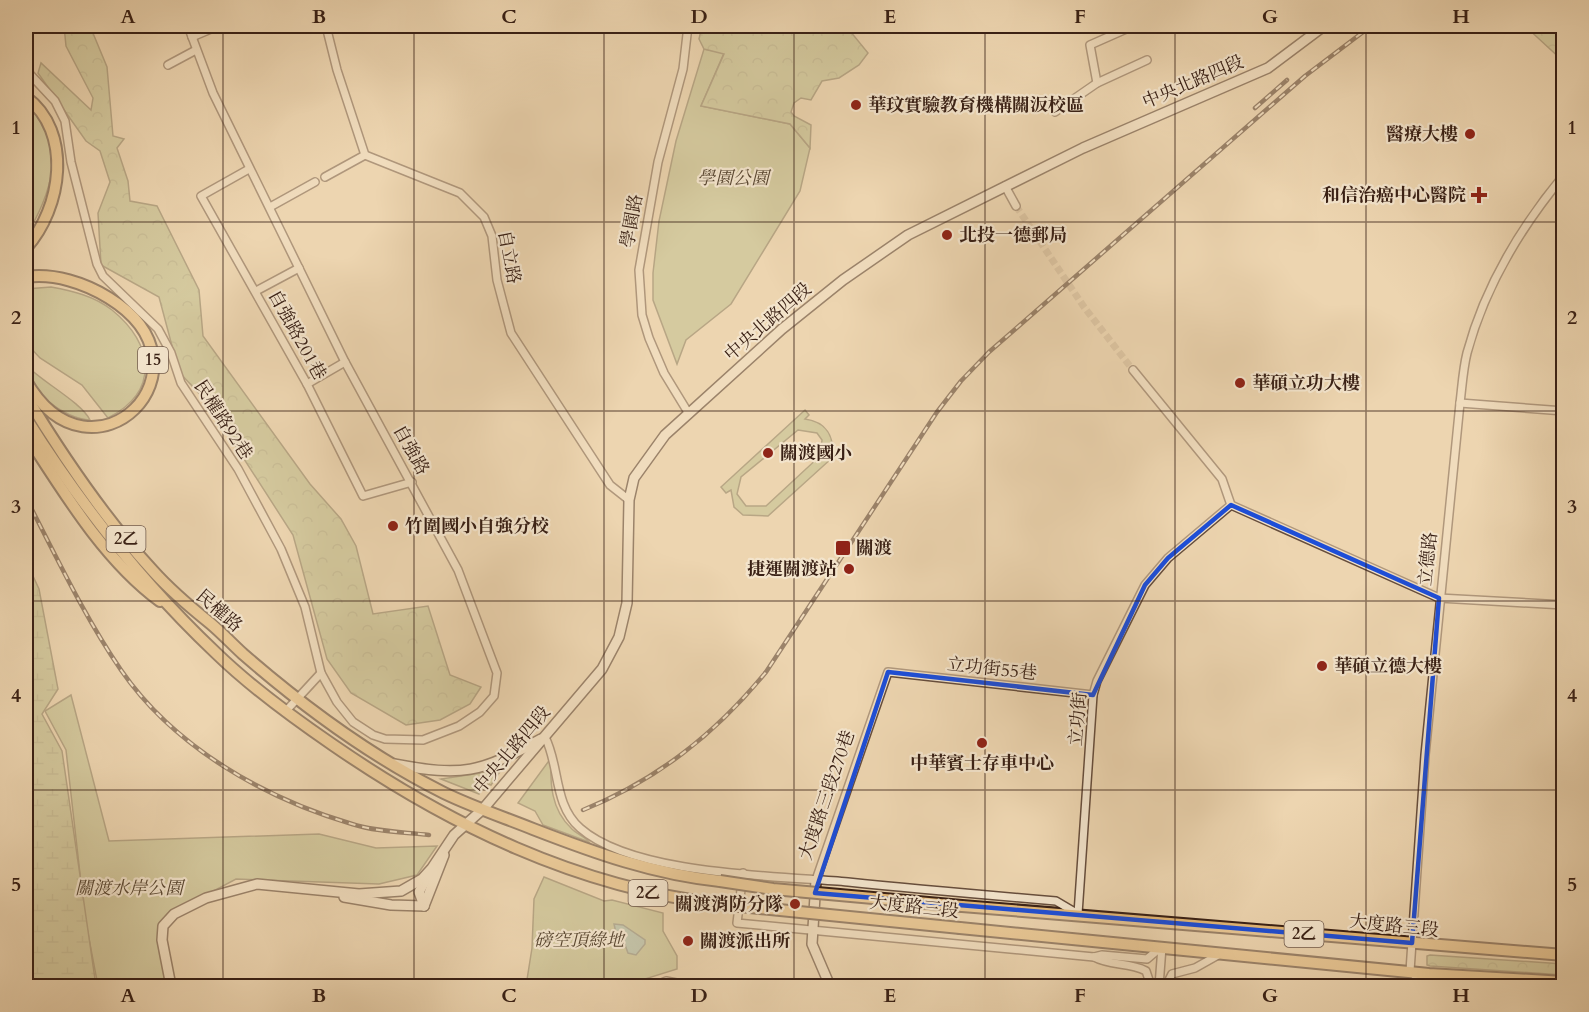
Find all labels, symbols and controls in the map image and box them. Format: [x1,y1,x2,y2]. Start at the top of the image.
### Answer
text: A [120,3,136,30]
text: B [312,3,326,30]
text: C [501,3,517,30]
text: D [690,3,708,30]
text: E [884,3,896,30]
text: F [1074,3,1086,30]
text: G [1262,3,1278,30]
text: H [1452,3,1470,30]
street label: 中央北路四段 [1138,49,1248,115]
place label: 華玟實驗教育機構關汳校區 [868,93,1084,118]
marker: 華玟實驗教育機構關汳校區 [849,98,863,112]
text: 1 [11,114,21,141]
text: 1 [1567,114,1577,141]
place label: 醫療大樓 [1386,122,1458,147]
marker: 醫療大樓 [1463,127,1477,141]
park label: 學園公園 [697,166,772,191]
place label: 和信治癌中心醫院 [1322,183,1466,208]
marker: 和信治癌中心醫院 [1470,186,1488,204]
street label: 學園路 [615,192,649,250]
place label: 北投一德郵局 [959,223,1067,248]
street label: 自立路 [492,228,526,286]
marker: 北投一德郵局 [940,228,954,242]
street label: 中央北路四段 [719,277,817,367]
street label: 自強路201巷 [262,285,332,385]
text: 2 [11,304,21,331]
text: 2 [1567,304,1577,331]
road number: 15 [138,347,168,373]
place label: 華碩立功大樓 [1252,371,1360,396]
street label: 民權路92巷 [188,375,258,465]
marker: 華碩立功大樓 [1233,376,1247,390]
street label: 自強路 [387,420,435,480]
place label: 關渡國小 [780,441,852,466]
marker: 關渡國小 [761,446,775,460]
text: 3 [11,493,21,520]
text: 3 [1567,493,1577,520]
place label: 竹圍國小自強分校 [405,514,549,539]
marker: 竹圍國小自強分校 [386,519,400,533]
road number: 2乙 [106,526,146,552]
street label: 立德路 [1413,531,1443,587]
place label: 關渡 [856,536,892,561]
marker: 關渡 [834,539,852,557]
place label: 捷運關渡站 [747,557,837,582]
marker: 捷運關渡站 [842,562,856,576]
street label: 民權路 [190,584,248,638]
street label: 立功街55巷 [946,652,1038,686]
place label: 華碩立德大樓 [1334,654,1442,679]
marker: 華碩立德大樓 [1315,659,1329,673]
text: 4 [11,682,21,709]
text: 4 [1567,682,1577,709]
street label: 立功街 [1063,691,1093,747]
street label: 中央北路四段 [468,701,556,799]
street label: 大度路三段270巷 [793,727,861,863]
marker: 中華賓士存車中心 [975,736,989,750]
place label: 中華賓士存車中心 [910,751,1054,776]
text: 5 [11,871,21,898]
text: 5 [1567,871,1577,898]
park label: 關渡水岸公園 [75,876,186,901]
road number: 2乙 [628,880,668,906]
street label: 大度路三段 [868,890,960,924]
place label: 關渡消防分隊 [675,892,783,917]
marker: 關渡消防分隊 [788,897,802,911]
street label: 大度路三段 [1348,909,1440,943]
road number: 2乙 [1284,921,1324,947]
park label: 磅空頂綠地 [534,928,626,953]
place label: 關渡派出所 [700,929,791,954]
marker: 關渡派出所 [681,934,695,948]
text: A [120,982,136,1009]
text: B [312,982,326,1009]
text: C [501,982,517,1009]
text: D [690,982,708,1009]
text: E [884,982,896,1009]
text: F [1074,982,1086,1009]
text: G [1262,982,1278,1009]
text: H [1452,982,1470,1009]

